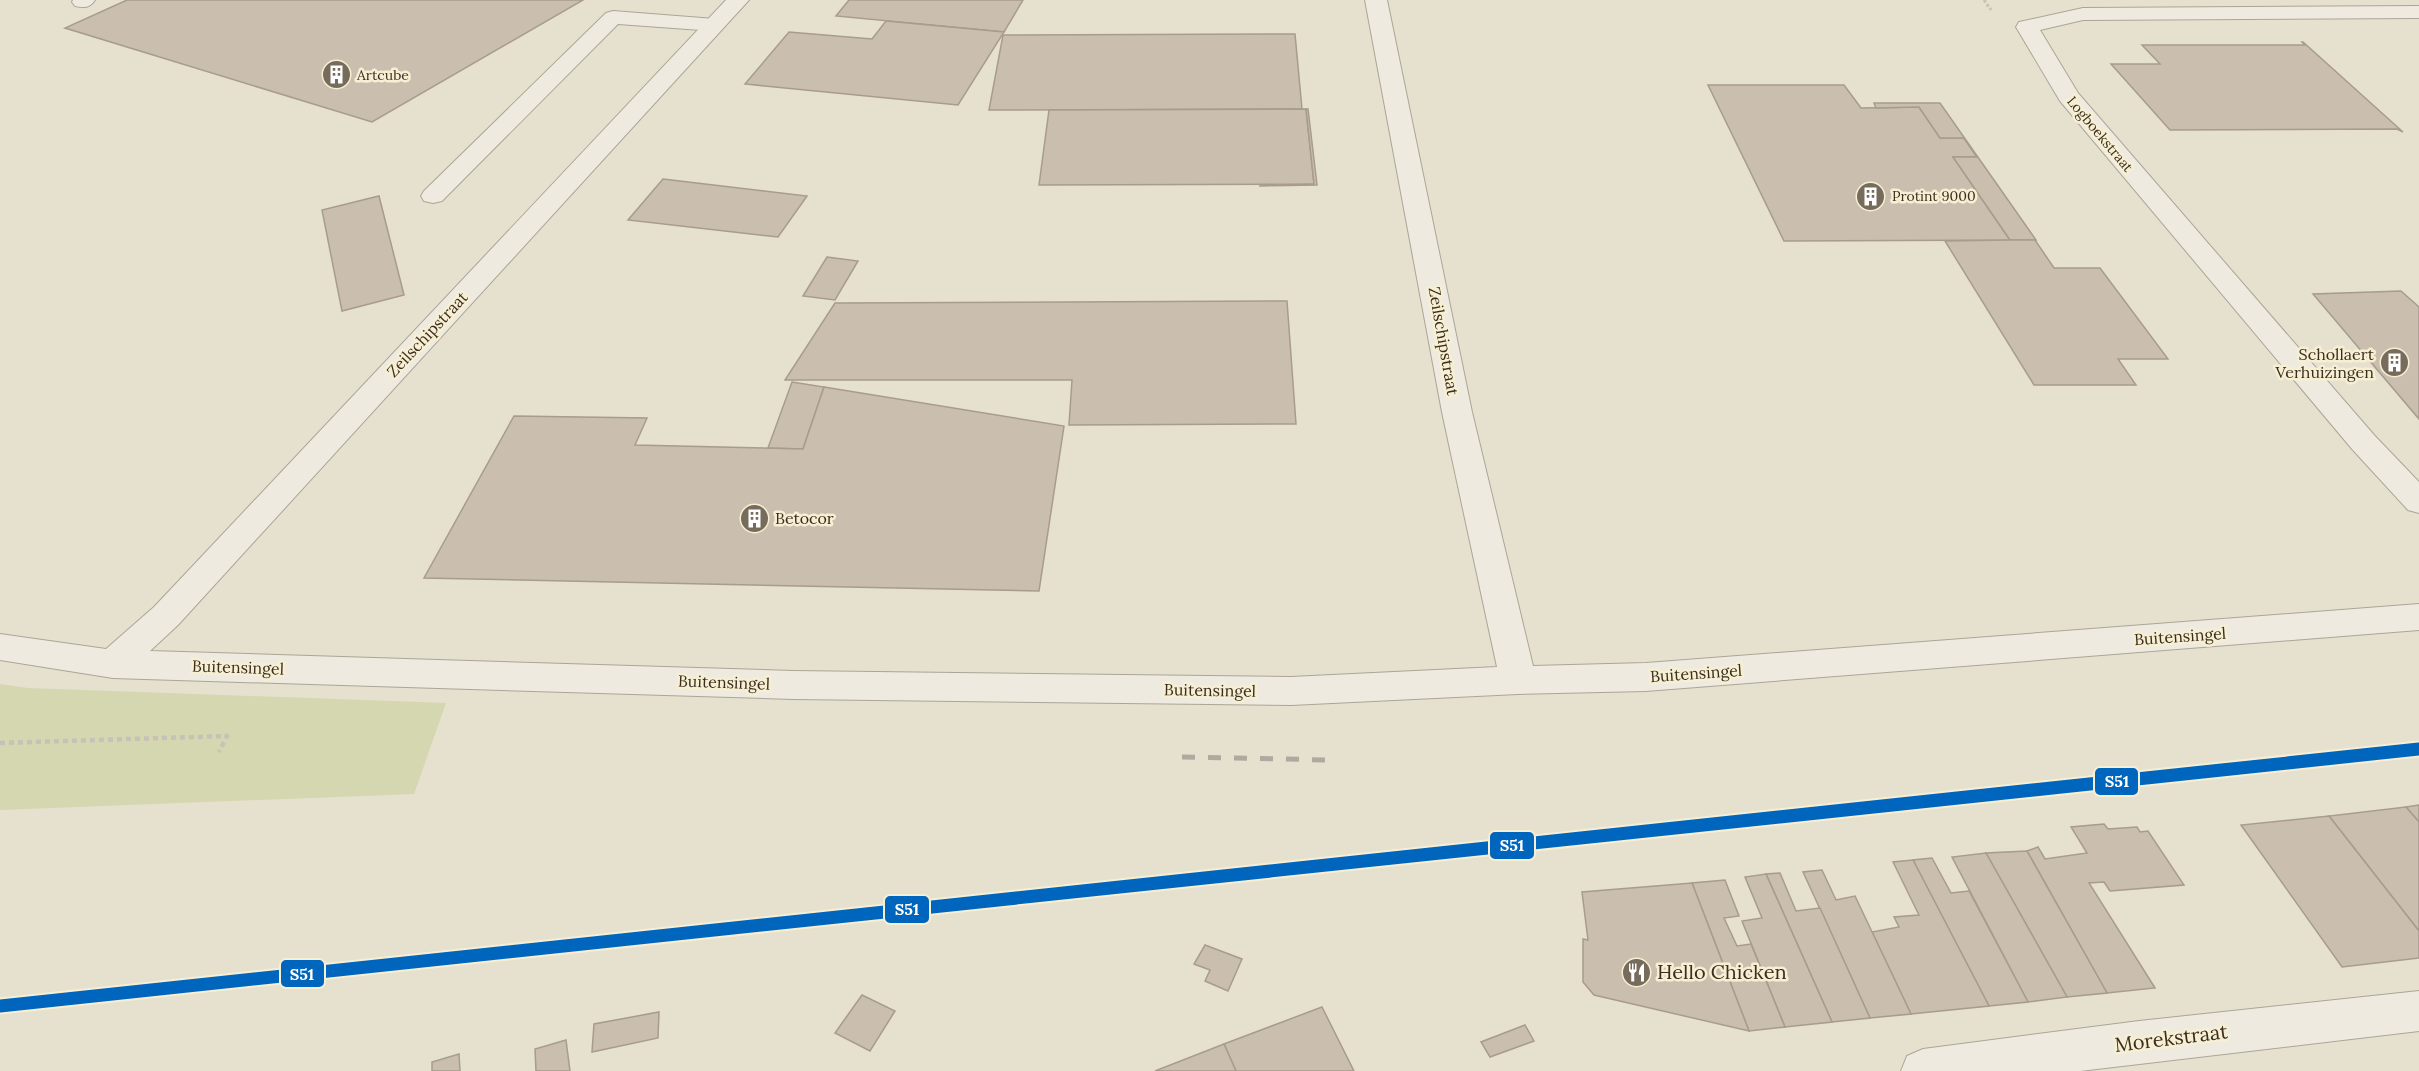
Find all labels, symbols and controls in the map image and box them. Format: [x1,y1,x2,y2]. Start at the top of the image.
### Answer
building icon: Artcube [320,59,352,91]
place label: Artcube [356,66,409,84]
street label: Logboekstraat [2063,92,2137,176]
building icon: Protint 9000 [1855,180,1887,212]
place label: Protint 9000 [1892,187,1976,205]
street label: Zeilschipstraat [1425,285,1464,398]
street label: Zeilschipstraat [382,286,472,381]
place label: Schollaert Verhuizingen [2274,344,2375,382]
building icon: Schollaert Verhuizingen [2379,347,2411,379]
building icon: Betocor [738,502,770,534]
place label: Betocor [775,508,834,528]
street label: Buitensingel [2133,623,2227,649]
street label: Buitensingel [192,655,284,679]
street label: Buitensingel [1649,660,1743,686]
street label: Buitensingel [678,670,770,694]
street label: Buitensingel [1164,679,1256,701]
line badge: S51 [2094,767,2139,796]
text: S51 [2105,771,2129,791]
line badge: S51 [1489,831,1535,860]
text: S51 [1500,835,1524,855]
line badge: S51 [884,895,930,924]
text: S51 [895,899,919,919]
restaurant icon: Hello Chicken [1620,956,1652,988]
line badge: S51 [280,959,325,988]
place label: Hello Chicken [1657,959,1787,984]
text: S51 [290,964,314,984]
street label: Morekstraat [2113,1018,2229,1057]

